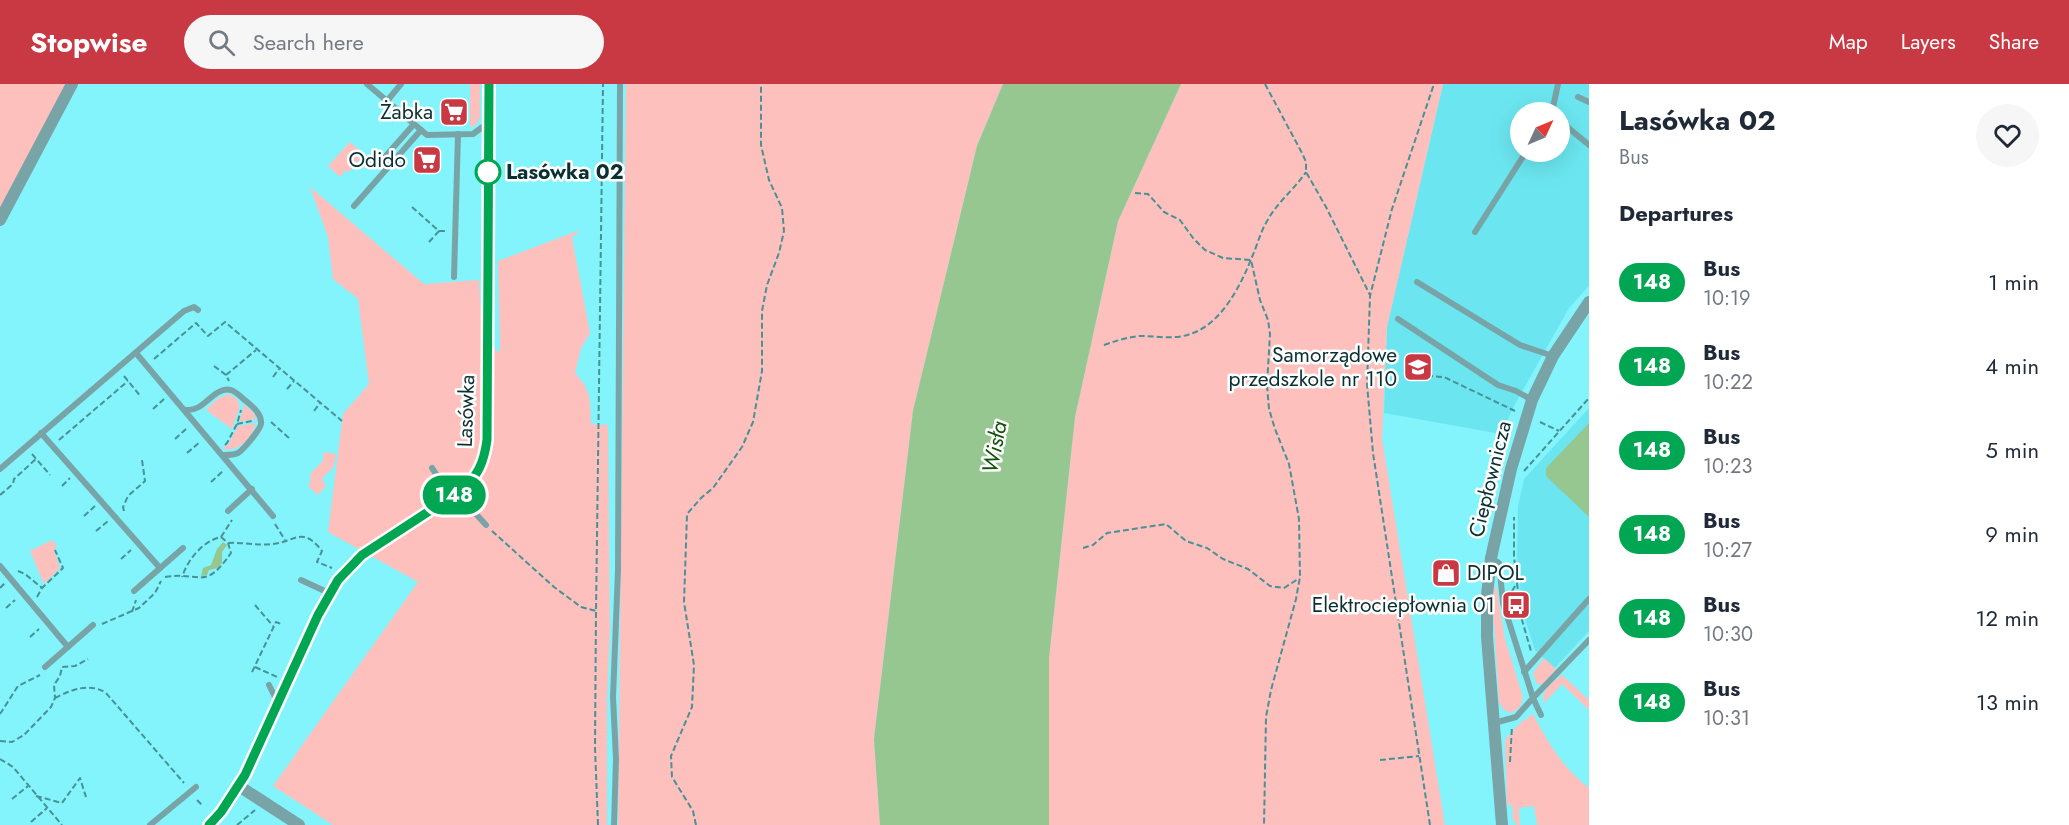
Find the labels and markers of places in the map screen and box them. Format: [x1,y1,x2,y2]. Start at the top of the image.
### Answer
supermarket icon: Żabka [438,96,470,128]
place label: Żabka [380,97,433,127]
supermarket icon: Odido [411,144,443,176]
place label: Odido [349,145,406,175]
place label: Lasówka 02 [506,157,623,187]
marker: Lasówka 02 [475,159,501,185]
place label: Samorządowe przedszkole nr 110 [1229,340,1397,394]
school or university icon: Samorządowe przedszkole nr 110 [1402,351,1434,383]
shop icon: DIPOL [1430,557,1462,589]
place label: DIPOL [1467,558,1525,588]
bus stop icon: Elektrociepłownia 01 [1500,589,1532,621]
place label: Elektrociepłownia 01 [1312,590,1495,620]

